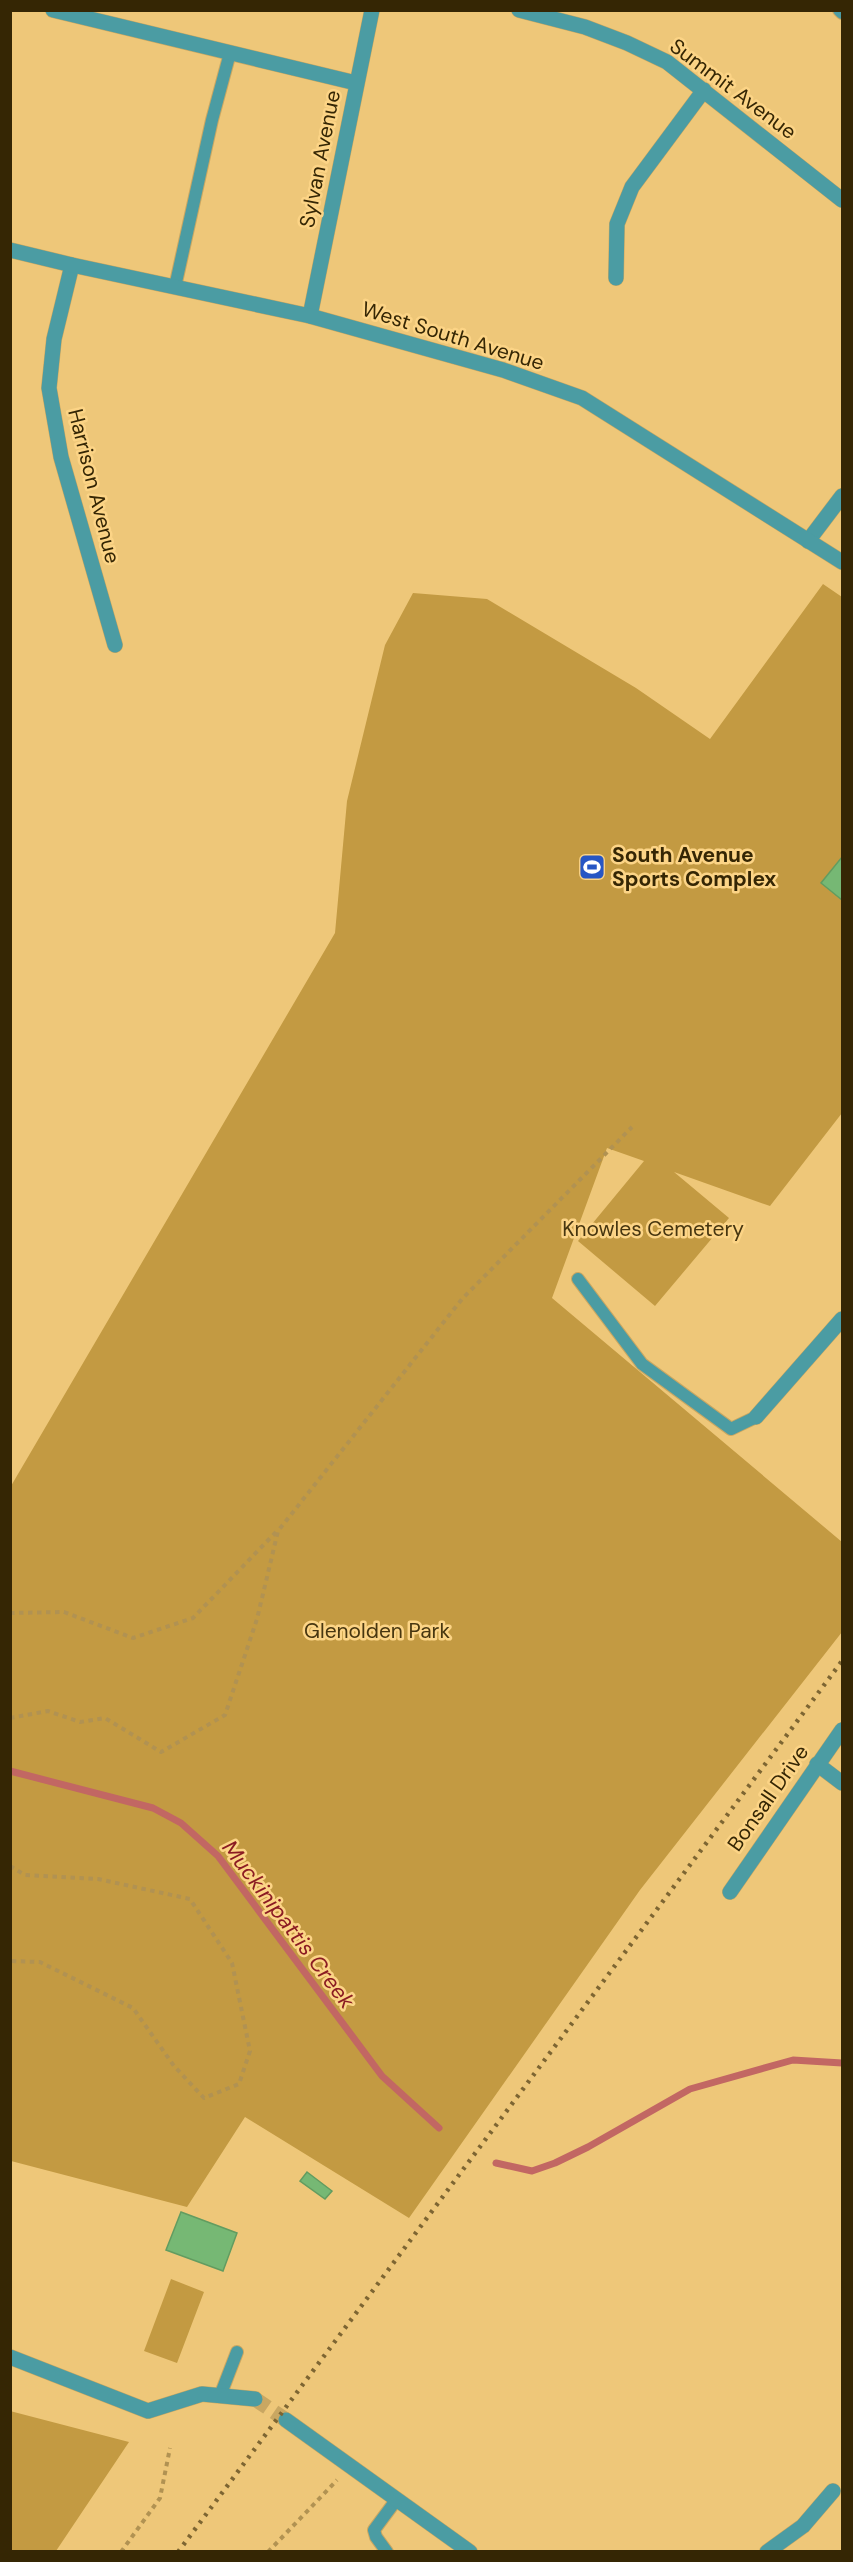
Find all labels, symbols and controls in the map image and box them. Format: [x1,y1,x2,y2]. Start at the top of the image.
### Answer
street label: Summit Avenue [664,32,802,146]
street label: Sylvan Avenue [293,88,347,230]
street label: West South Avenue [359,295,548,377]
street label: Harrison Avenue [61,406,127,566]
place label: South Avenue Sports Complex [612,841,776,893]
sports icon: South Avenue Sports Complex [577,852,607,882]
park label: Knowles Cemetery [562,1215,744,1243]
park label: Glenolden Park [304,1617,450,1645]
street label: Bonsall Drive [721,1739,815,1857]
water label: Muckinipattis Creek [216,1834,362,2015]

